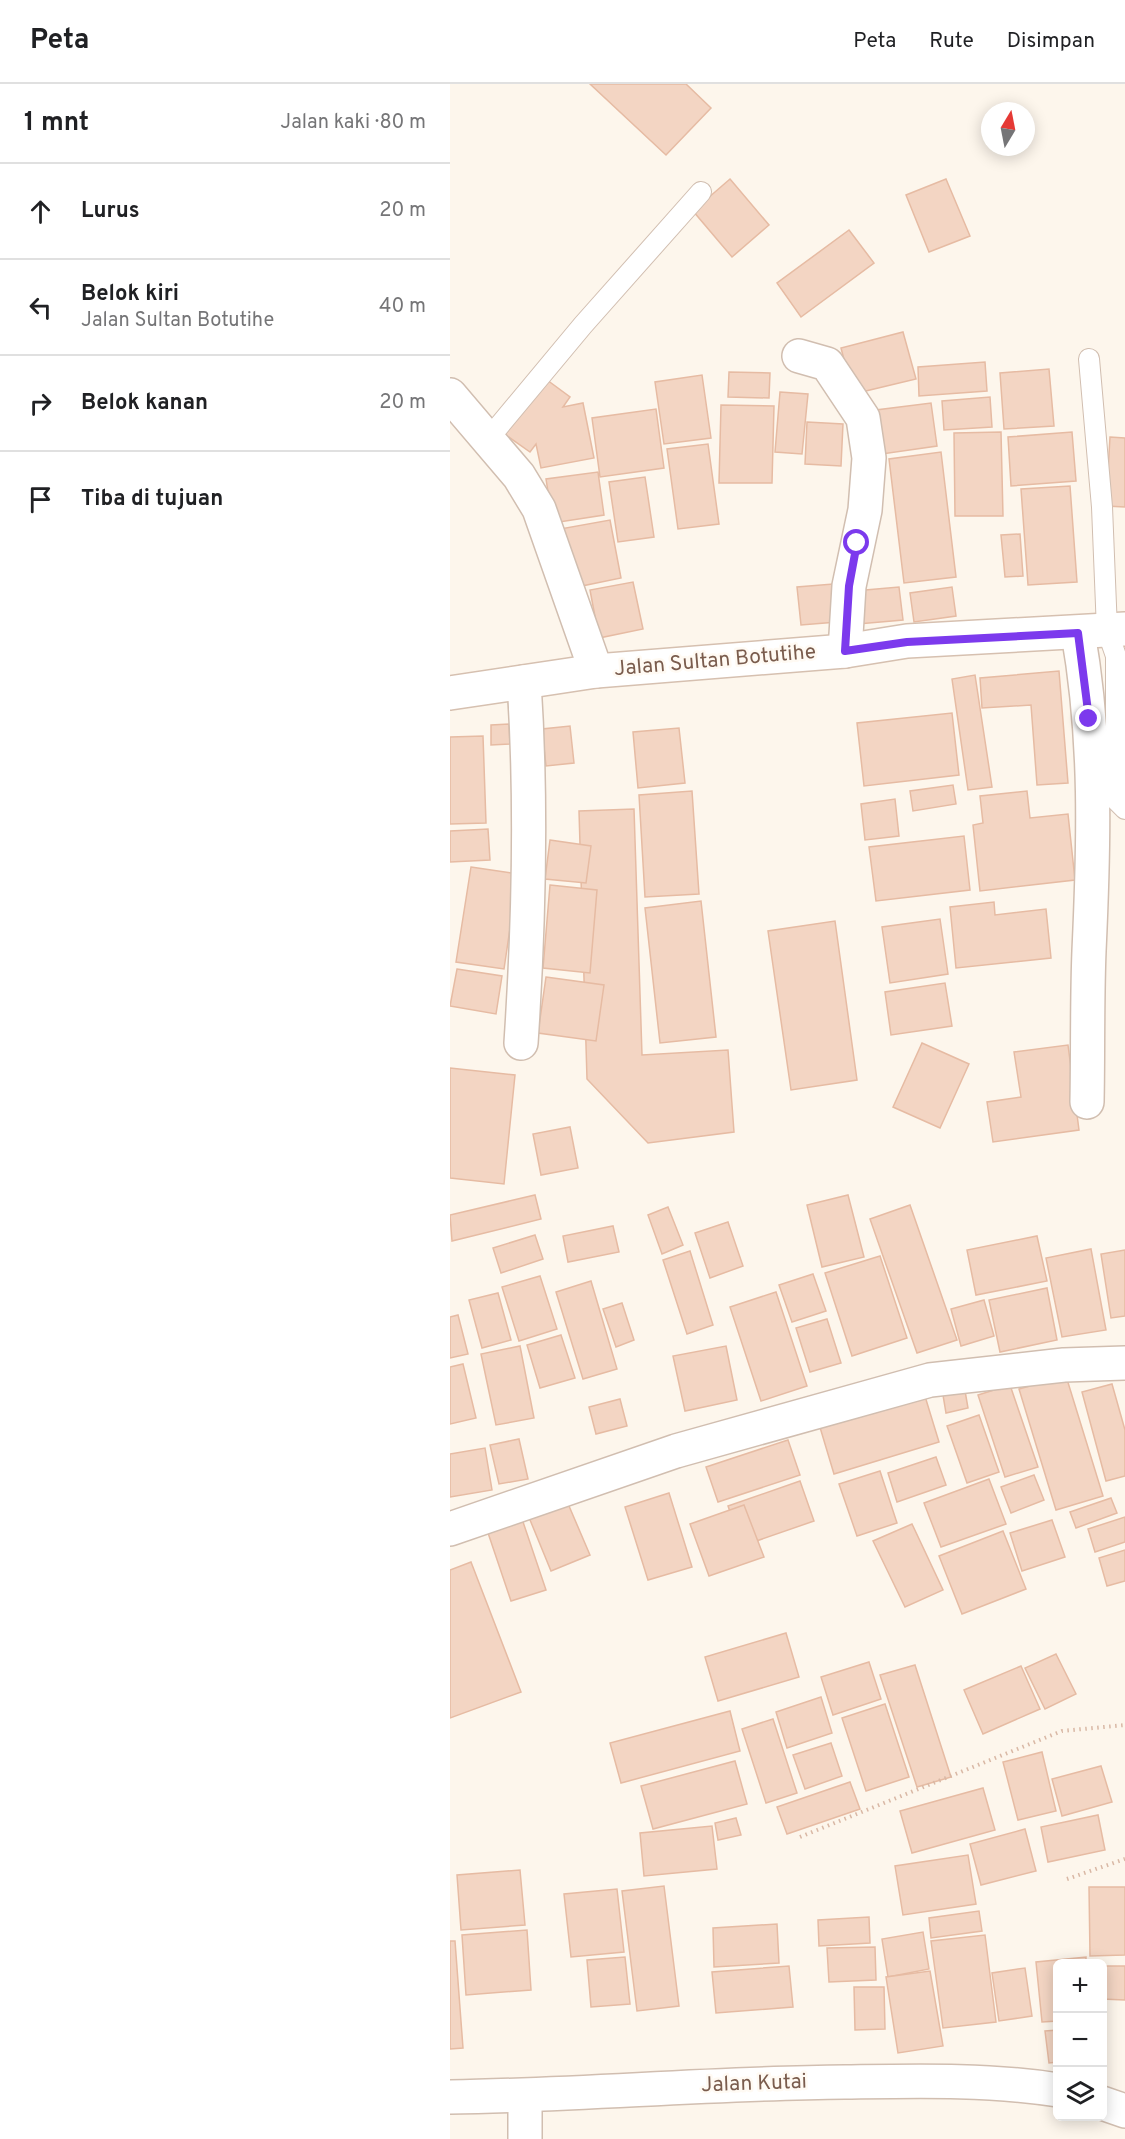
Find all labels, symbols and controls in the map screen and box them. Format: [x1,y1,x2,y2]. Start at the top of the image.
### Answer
text: Peta [30,23,89,59]
text: Peta [853,28,896,55]
text: Rute [929,28,974,55]
text: Disimpan [1007,28,1095,55]
north arrow [981,102,1035,156]
text: 1 mnt [24,107,89,140]
text: Jalan kaki · 80 m [280,110,426,136]
icon: ahead [24,195,57,228]
text: Lurus [81,198,140,225]
text: 20 m [379,198,426,224]
text: Belok kiri [81,281,179,308]
icon: left [24,291,57,324]
text: 40 m [379,294,426,320]
text: Jalan Sultan Botutihe [81,308,274,334]
icon: right [24,387,57,420]
text: Belok kanan [81,390,208,417]
text: 20 m [379,390,426,416]
icon: arrive [24,483,57,516]
text: Tiba di tujuan [81,486,223,513]
route start [843,529,869,555]
street label: Jalan Sultan Botutihe [613,639,817,683]
route end [1075,705,1101,731]
map controls [1053,1959,1107,2121]
button: + [1053,1959,1107,2013]
button: − [1053,2013,1107,2067]
button: layers [1053,2067,1107,2121]
street label: Jalan Kutai [701,2069,807,2099]

